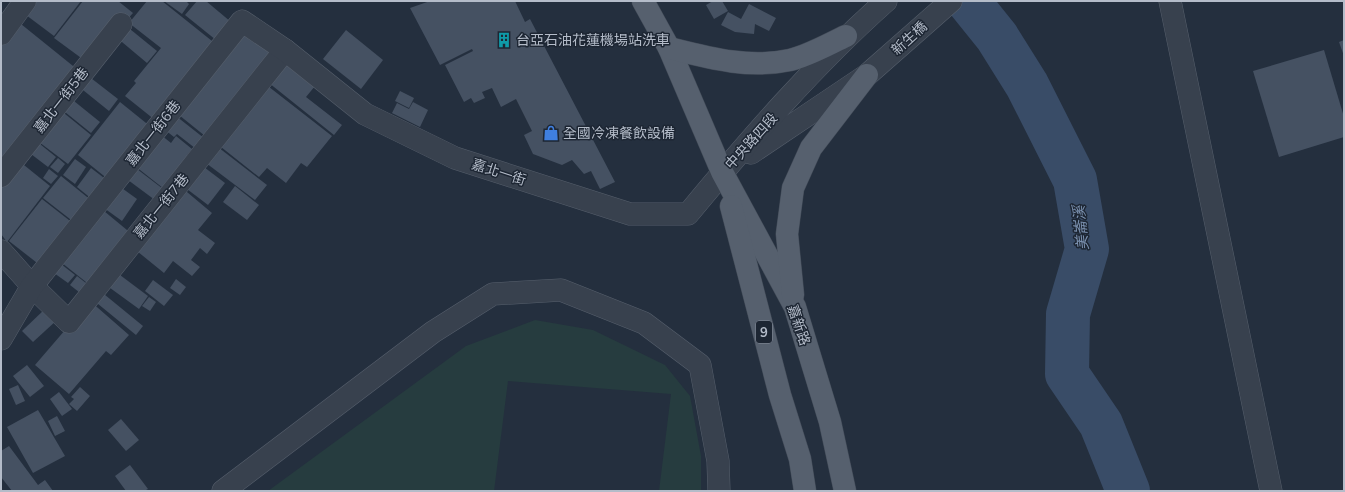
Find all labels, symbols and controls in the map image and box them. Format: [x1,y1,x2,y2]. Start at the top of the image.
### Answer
street label: 新生橋 [887,17,931,59]
building icon: 台亞石油花蓮機場站洗車 [495,31,513,49]
place label: 台亞石油花蓮機場站洗車 [516,31,670,49]
street label: 嘉北一街5巷 [30,64,92,136]
street label: 嘉北一街6巷 [122,97,184,169]
street label: 中央路四段 [721,109,781,173]
shop icon: 全國冷凍餐飲設備 [542,124,560,142]
place label: 全國冷凍餐飲設備 [563,124,675,142]
street label: 嘉北一街 [470,155,528,189]
street label: 嘉北一街7巷 [129,170,193,242]
water label: 美崙溪 [1068,203,1092,251]
street label: 嘉新路 [784,302,814,348]
road number: 9 [756,321,772,343]

